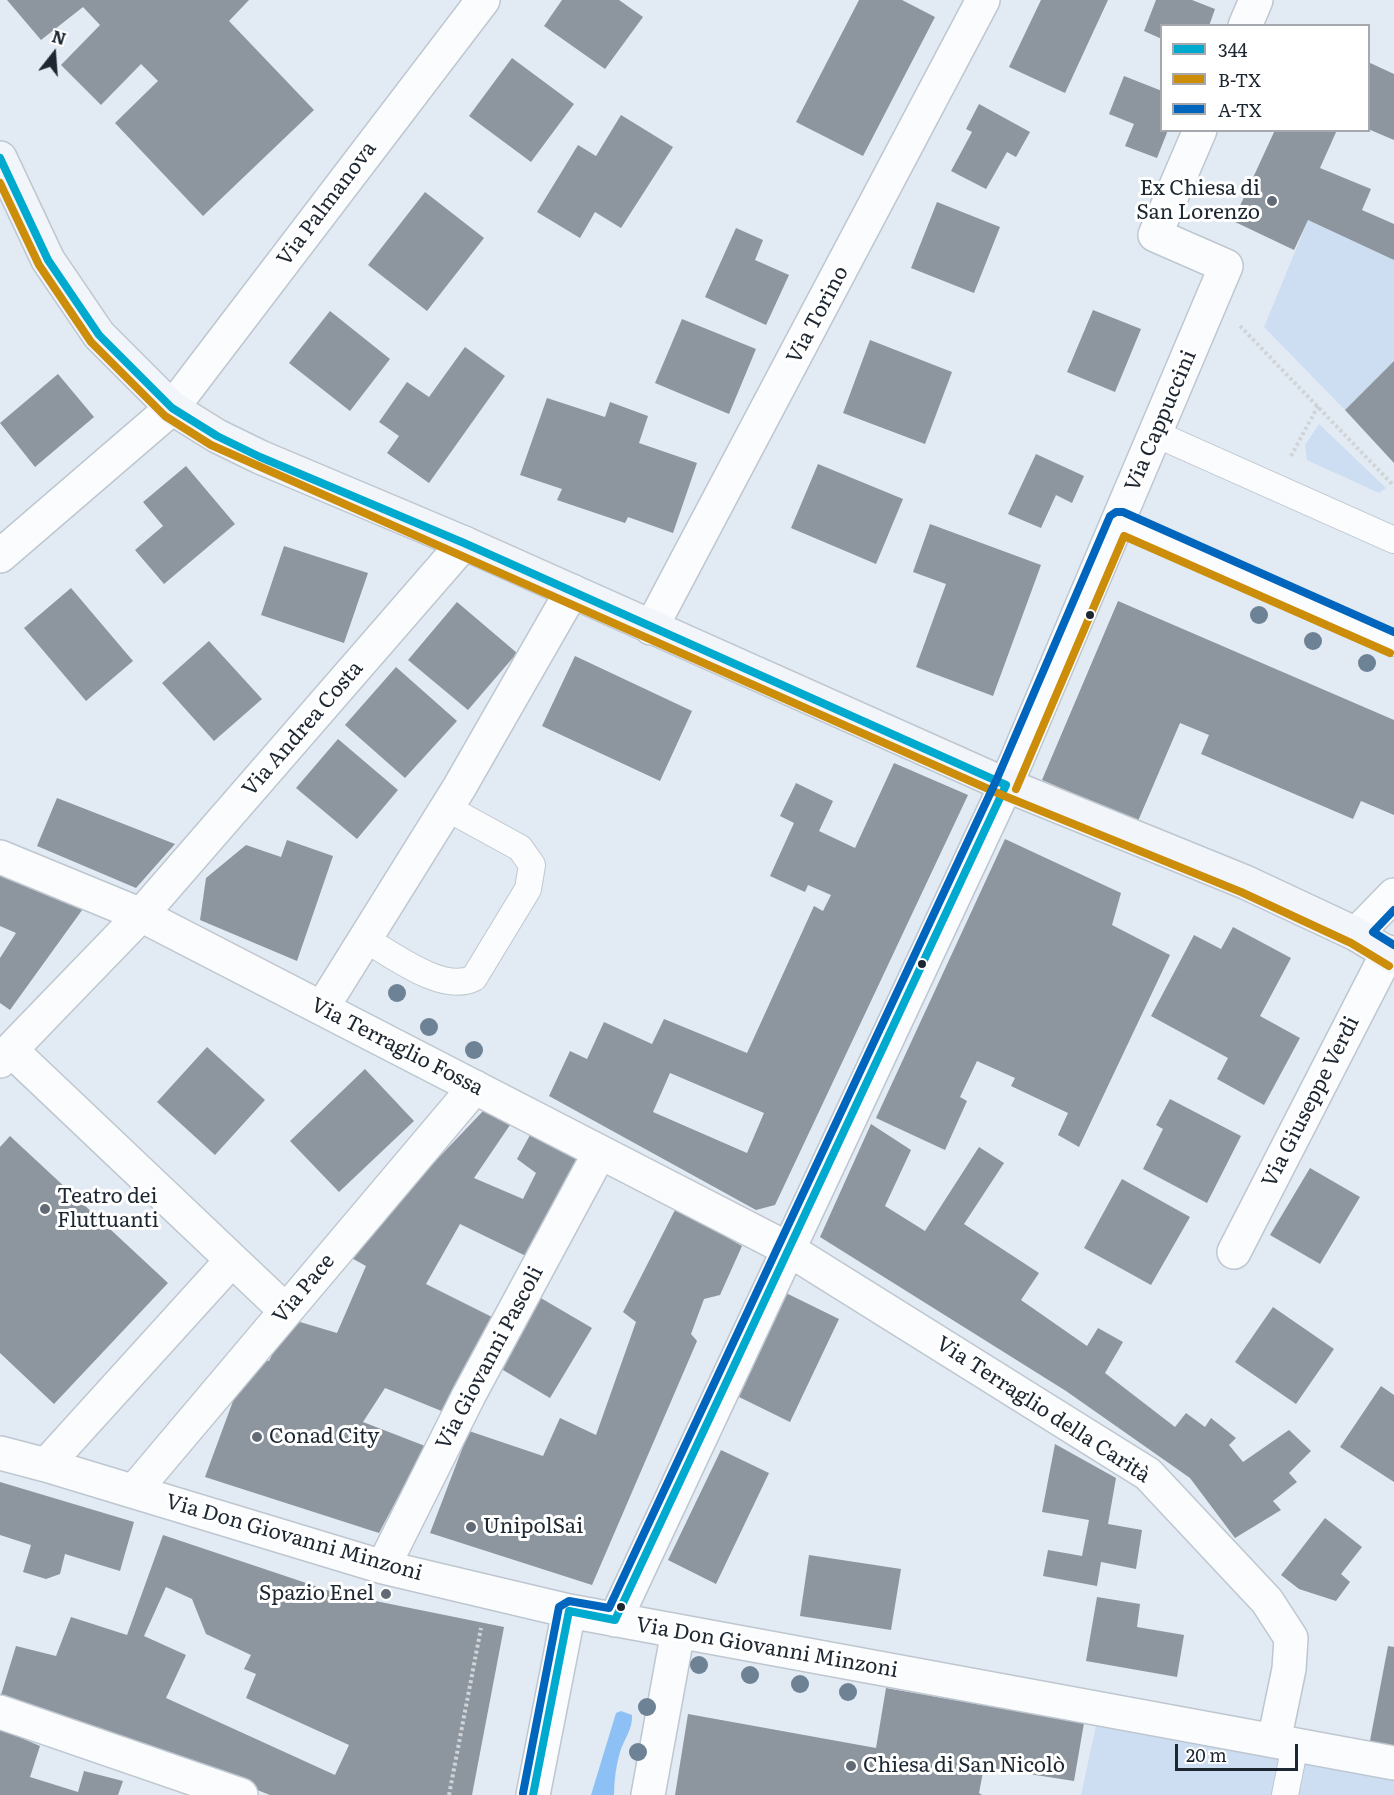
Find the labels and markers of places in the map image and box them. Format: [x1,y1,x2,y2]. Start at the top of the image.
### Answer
place label: Ex Chiesa di San Lorenzo [1136,176,1260,226]
marker: Ex Chiesa di San Lorenzo [1265,194,1279,208]
unlabelled marker [1084,609,1096,621]
unlabelled marker [916,958,928,970]
place label: Teatro dei Fluttuanti [57,1184,159,1234]
marker: Teatro dei Fluttuanti [38,1202,52,1216]
place label: Conad City [269,1424,379,1450]
marker: Conad City [250,1430,264,1444]
place label: UnipolSai [483,1514,583,1540]
marker: UnipolSai [464,1520,478,1534]
place label: Spazio Enel [259,1581,374,1607]
marker: Spazio Enel [379,1587,393,1601]
unlabelled marker [615,1601,627,1613]
place label: Chiesa di San Nicolò [863,1753,1065,1779]
marker: Chiesa di San Nicolò [844,1759,858,1773]

